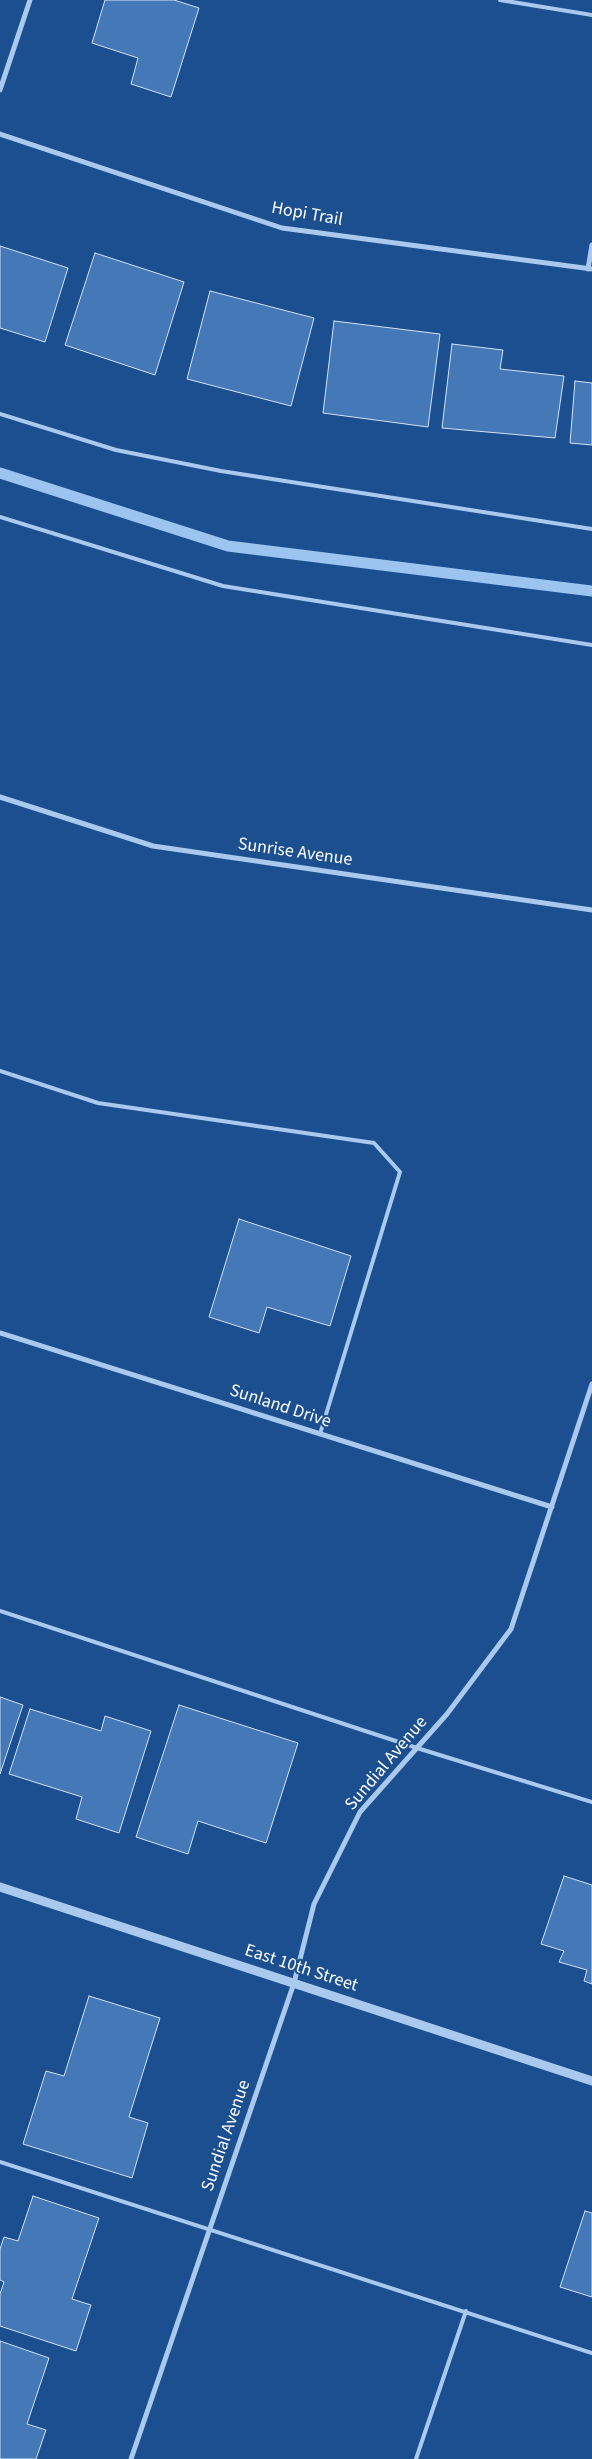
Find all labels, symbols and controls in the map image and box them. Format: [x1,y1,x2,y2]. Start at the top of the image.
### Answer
street label: Hopi Trail [270,198,344,232]
street label: Sunrise Avenue [236,834,354,872]
street label: Sunland Drive [227,1380,333,1434]
street label: Sundial Avenue [341,1712,433,1816]
street label: East 10th Street [242,1941,360,1997]
street label: Sundial Avenue [198,2077,256,2195]

